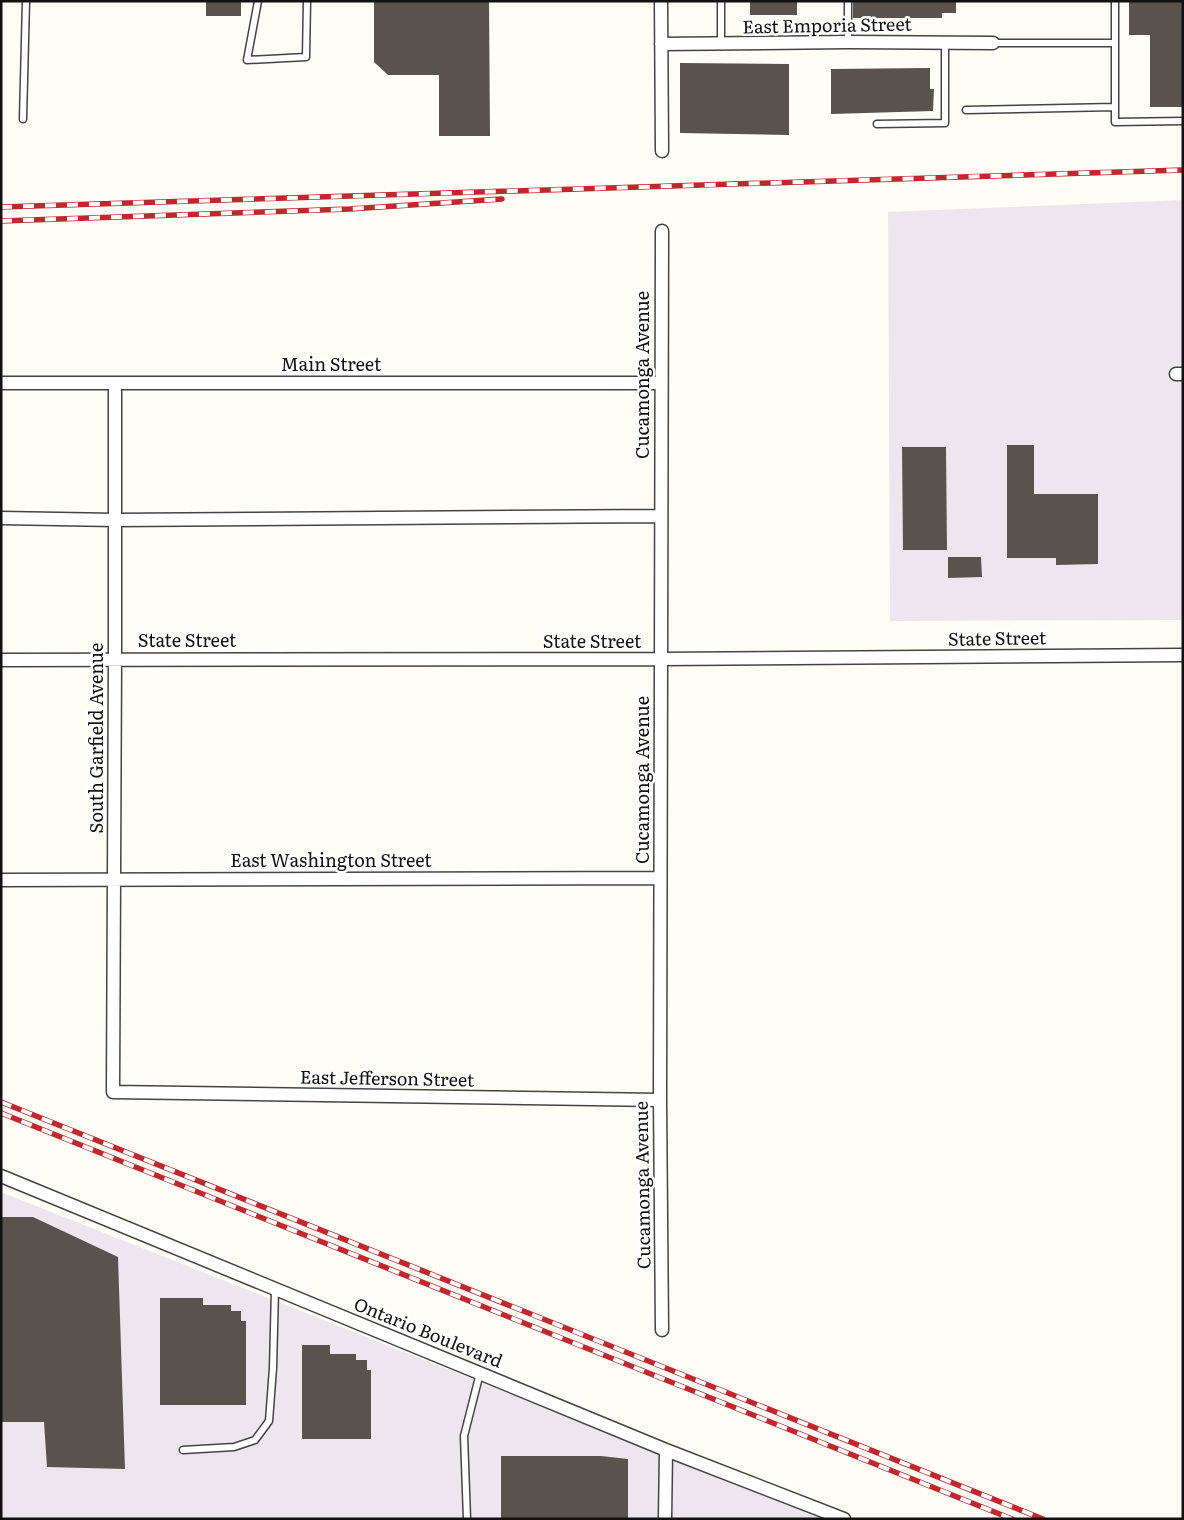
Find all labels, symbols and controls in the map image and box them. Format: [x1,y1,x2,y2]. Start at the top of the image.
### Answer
street label: East Emporia Street [742,10,913,39]
street label: Cucamonga Avenue [628,291,655,459]
street label: Main Street [281,350,382,377]
street label: State Street [948,623,1047,652]
street label: State Street [138,626,237,653]
street label: State Street [543,627,642,654]
street label: South Garfield Avenue [82,643,109,833]
street label: Cucamonga Avenue [628,696,655,864]
street label: East Washington Street [230,846,432,873]
street label: East Jefferson Street [300,1062,475,1093]
street label: Cucamonga Avenue [627,1101,656,1269]
street label: Ontario Boulevard [350,1289,507,1374]

